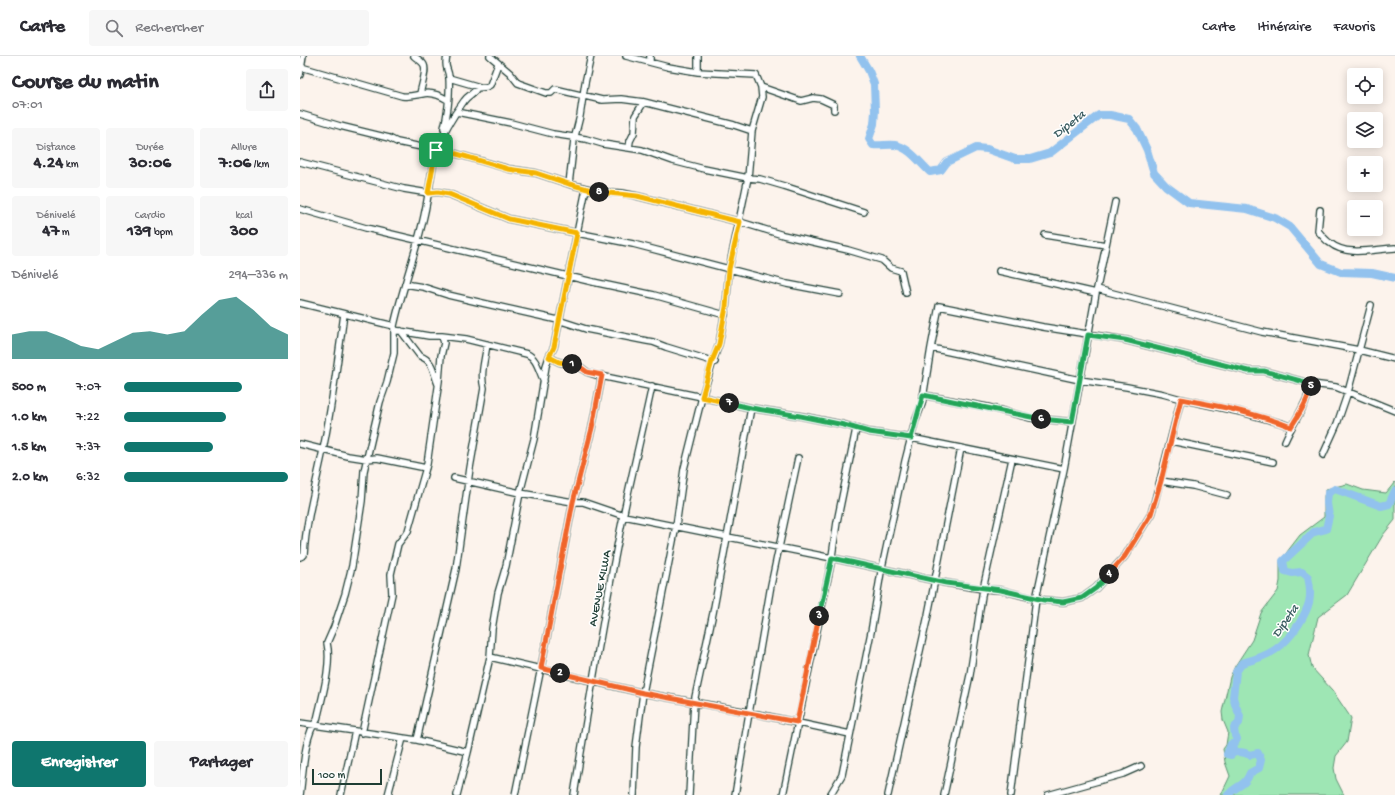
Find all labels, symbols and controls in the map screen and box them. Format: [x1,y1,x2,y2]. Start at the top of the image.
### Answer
search box [89,10,369,46]
text: Carte [20,16,65,39]
icon: search [103,17,125,39]
text: Rechercher [135,19,203,37]
text: Carte [1202,19,1236,36]
text: Itinéraire [1258,19,1311,36]
text: Favoris [1333,19,1375,36]
map controls [1347,68,1383,236]
button: locate [1347,68,1383,104]
button: share [246,69,288,111]
text: Course du matin [12,70,159,96]
text: 07:01 [12,98,43,113]
water label: Dipeta [1050,107,1089,142]
button: layers [1347,112,1383,148]
pin [419,133,453,167]
icon: arrive [425,139,447,161]
text: Distance [37,142,75,154]
text: Durée [136,142,164,154]
text: Allure [231,142,257,154]
text: 4.24 [33,154,63,174]
text: 30:06 [129,154,171,174]
text: 7:06 [219,154,251,174]
button: + [1347,156,1383,192]
text: km [63,159,79,171]
text: /km [251,159,269,171]
pin: 8 [589,182,609,202]
text: 8 [596,186,602,198]
button: − [1347,200,1383,236]
text: Dénivelé [36,210,76,222]
text: Cardio [135,210,165,222]
text: kcal [235,210,253,222]
text: 47 [42,222,59,242]
text: 139 [127,222,151,242]
text: 300 [230,222,258,242]
text: m [59,227,70,239]
text: bpm [151,227,173,239]
text: Dénivelé [12,268,58,283]
text: 294–336 m [229,268,288,283]
pin: 1 [562,354,582,374]
text: 1 [570,358,574,370]
pin: 5 [1301,376,1321,396]
text: 500 m [12,380,46,395]
text: 7:07 [76,380,101,395]
text: 5 [1308,380,1314,392]
pin: 7 [719,393,739,413]
text: 7 [726,397,732,409]
pin: 6 [1031,409,1051,429]
text: 1.0 km [12,410,47,425]
text: 7:22 [76,410,100,425]
text: 6 [1038,413,1044,425]
text: 1.5 km [12,440,46,455]
text: 7:37 [76,440,100,455]
text: 2.0 km [12,470,48,485]
text: 6:32 [76,470,100,485]
street label: AVENUE KILWA [587,548,615,628]
pin: 4 [1099,564,1119,584]
text: 4 [1106,568,1112,580]
water label: Dipeta [1269,601,1303,641]
pin: 3 [809,606,829,626]
text: 3 [816,610,822,622]
pin: 2 [550,663,570,683]
text: 2 [557,667,563,679]
button: Enregistrer [12,741,146,787]
button: Partager [154,741,288,787]
scale bar [312,767,382,786]
text: 100 m [318,770,345,782]

